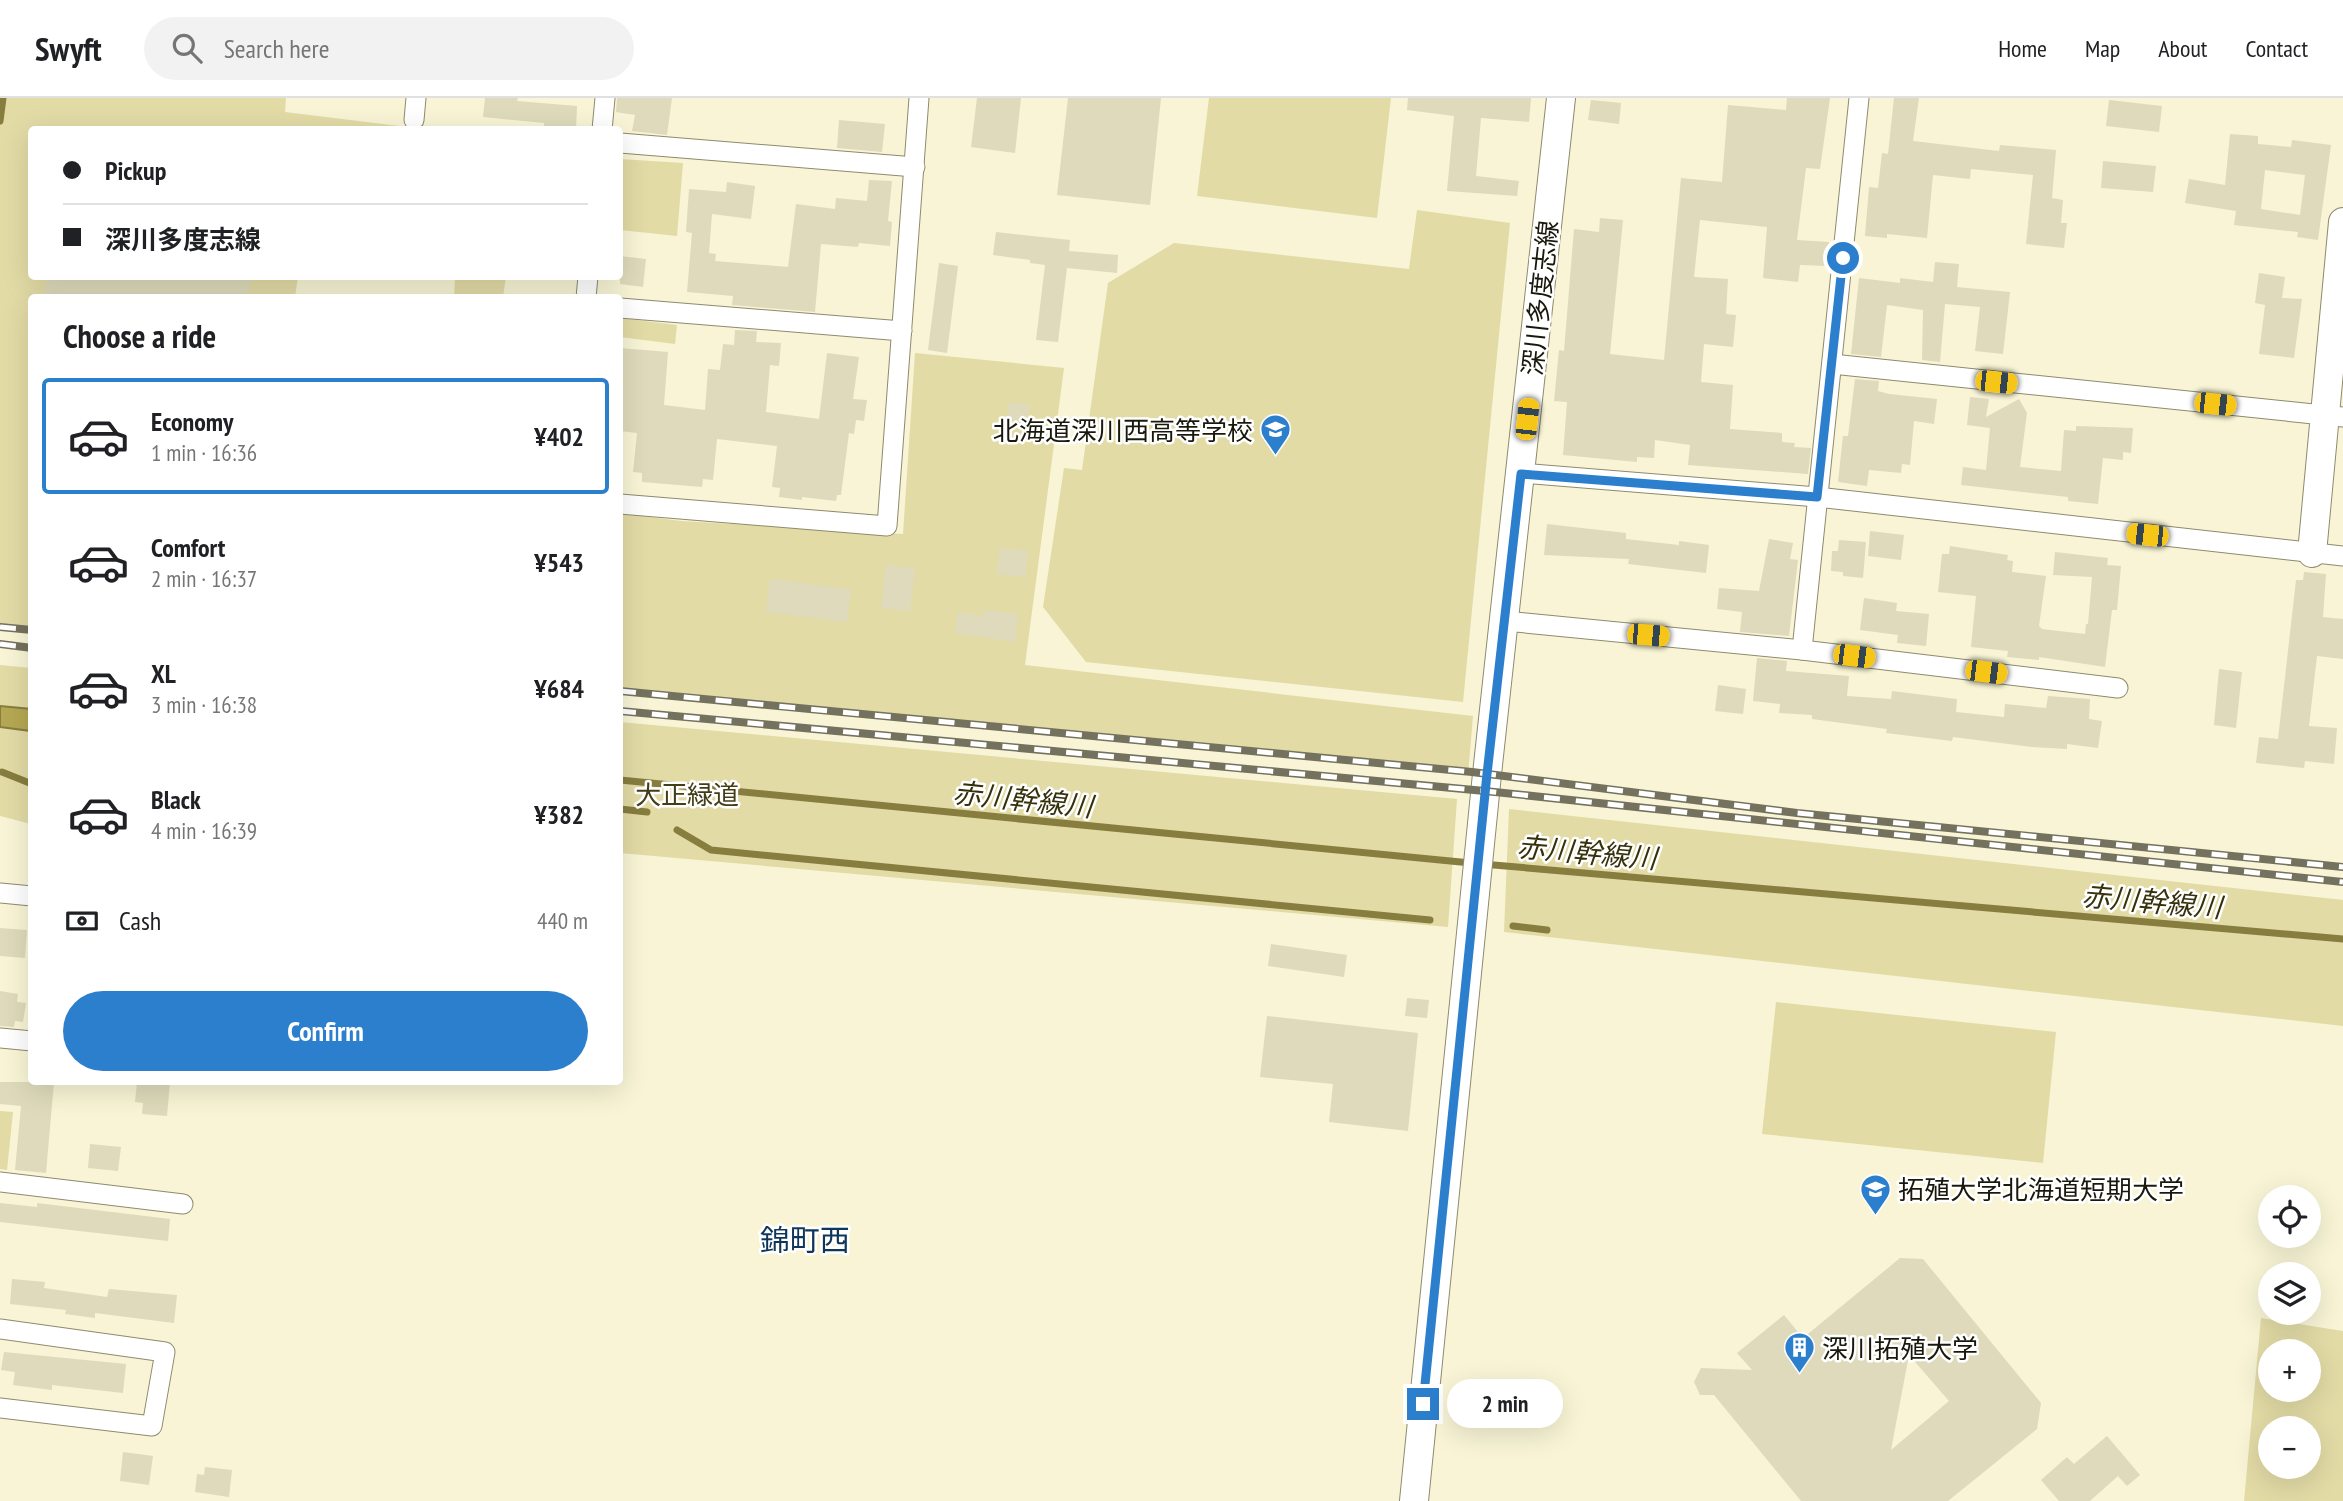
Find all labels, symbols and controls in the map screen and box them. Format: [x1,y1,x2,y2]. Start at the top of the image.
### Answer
search box [144,17,634,80]
text: Swyft [35,27,102,70]
icon: search [168,29,206,67]
text: Search here [224,32,329,65]
text: Home [1998,33,2047,64]
text: Map [2085,33,2120,64]
text: About [2158,33,2207,64]
text: Contact [2245,33,2308,64]
text: Pickup [105,154,166,187]
street label: 深川多度志線 [1515,219,1565,377]
text: 深川多度志線 [105,223,261,256]
route start [1827,242,1859,274]
text: Choose a ride [63,315,216,357]
car [1975,369,2018,395]
car [2194,391,2237,417]
car [1515,397,1540,441]
icon: car [67,405,130,468]
text: Economy [151,405,233,438]
school or university icon: 北海道深川西高等学校 [1259,413,1293,457]
place label: 北海道深川西高等学校 [993,414,1253,447]
text: ¥402 [534,420,584,453]
text: 1 min · 16:36 [151,438,257,467]
car [2126,522,2169,548]
icon: car [67,531,130,594]
text: Comfort [151,531,225,564]
text: ¥543 [534,546,584,579]
text: 2 min · 16:37 [151,564,257,593]
car [1627,623,1670,647]
car [1832,643,1877,669]
icon: car [67,657,130,720]
text: XL [151,657,176,690]
car [1964,659,2009,685]
text: ¥684 [534,672,584,705]
text: 3 min · 16:38 [151,690,257,719]
water label: 赤川幹線川 [951,773,1098,825]
park label: 大正緑道 [635,778,739,811]
icon: car [67,783,130,846]
text: Black [151,783,201,816]
text: ¥382 [534,798,584,831]
text: 4 min · 16:39 [151,816,257,845]
water label: 赤川幹線川 [1516,827,1661,877]
water label: 赤川幹線川 [2081,876,2226,926]
icon: cash [63,902,101,940]
text: Cash [119,904,161,937]
text: 440 m [537,906,588,935]
button: Confirm [63,991,588,1071]
school or university icon: 拓殖大学北海道短期大学 [1858,1172,1892,1216]
place label: 拓殖大学北海道短期大学 [1898,1173,2184,1206]
map controls [2258,1185,2321,1479]
button: locate [2258,1185,2321,1248]
district label: 錦町西 [760,1220,850,1259]
button: layers [2258,1262,2321,1325]
building icon: 深川拓殖大学 [1782,1331,1816,1375]
place label: 深川拓殖大学 [1822,1332,1978,1365]
button: + [2258,1339,2321,1402]
callout: 2 min [1448,1380,1563,1428]
route end [1407,1388,1439,1420]
text: 2 min [1482,1389,1528,1418]
button: − [2258,1416,2321,1479]

